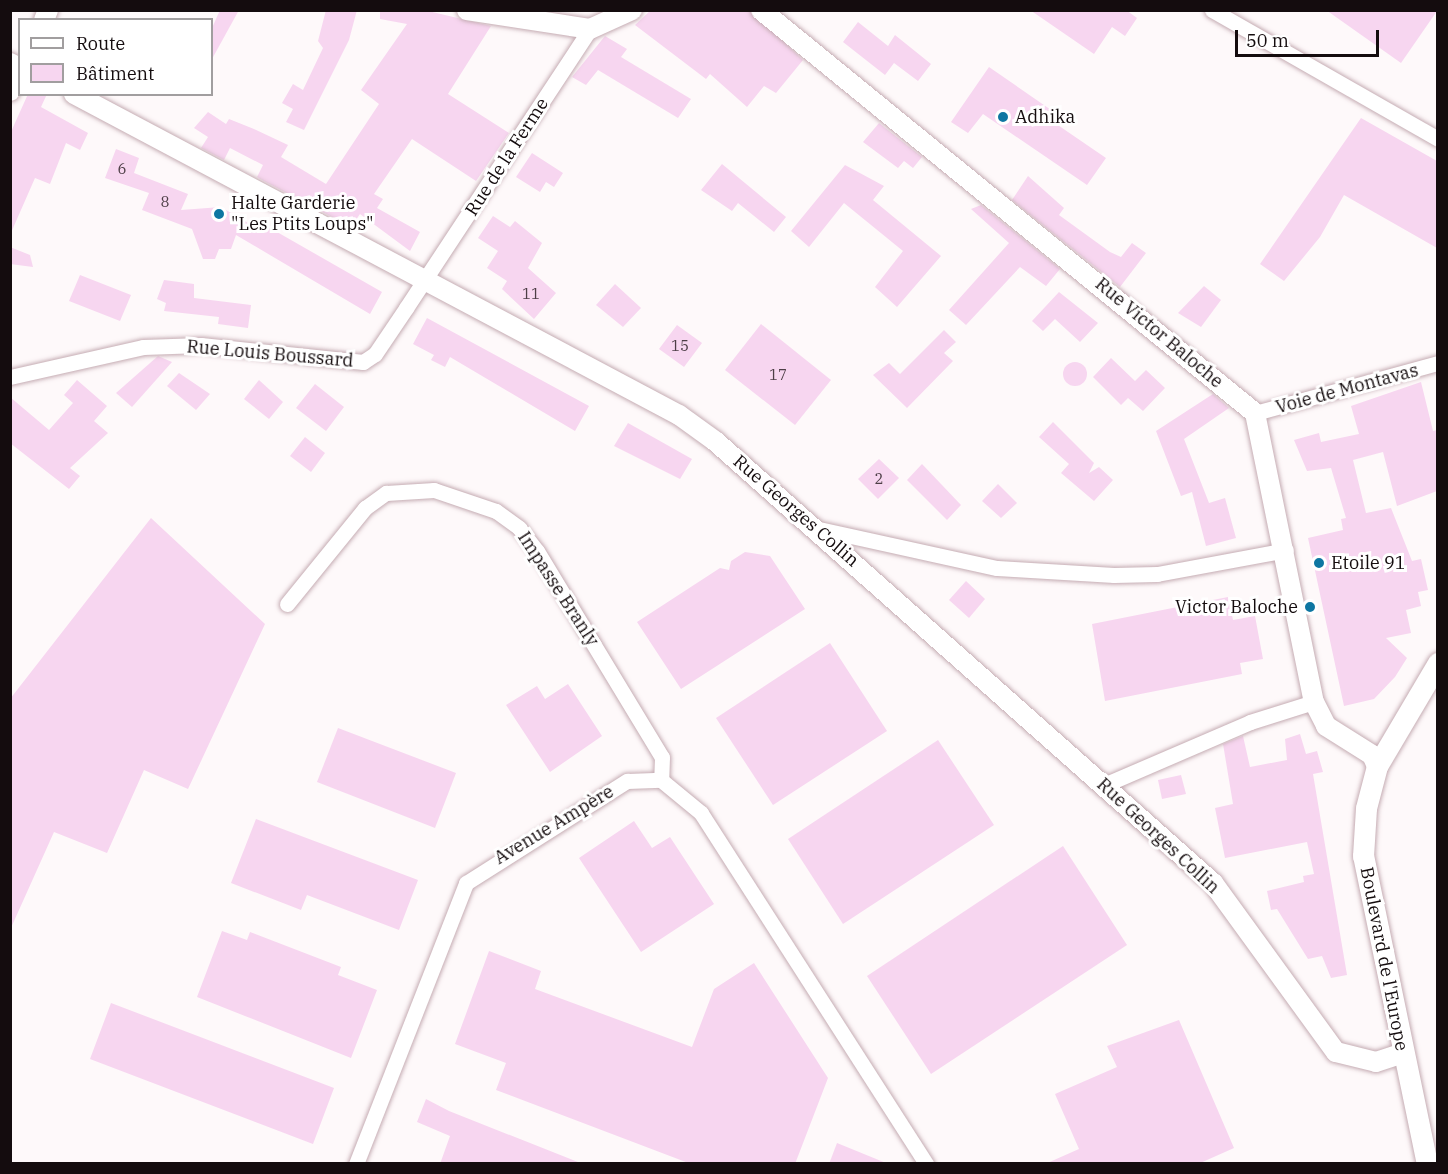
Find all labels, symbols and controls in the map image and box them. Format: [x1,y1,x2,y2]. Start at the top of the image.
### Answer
legend [18,18,213,96]
scale bar [1238,18,1382,56]
text: 50 m [1246,29,1289,52]
text: Route [76,32,125,55]
text: Bâtiment [76,62,154,85]
street label: Rue de la Ferme [461,94,553,220]
place label: Adhika [1015,106,1075,128]
marker: Adhika [996,110,1010,124]
house number: 6 [118,160,126,178]
house number: 8 [161,193,169,211]
place label: Halte Garderie "Les Ptits Loups" [231,193,373,236]
marker: Halte Garderie "Les Ptits Loups" [212,207,226,221]
street label: Rue Victor Baloche [1091,273,1227,393]
house number: 11 [522,285,540,303]
street label: Rue Louis Boussard [186,336,354,372]
house number: 15 [671,337,689,355]
street label: Voie de Montavas [1273,360,1421,418]
house number: 17 [769,366,787,384]
street label: Rue Georges Collin [729,450,863,572]
house number: 2 [875,470,883,488]
street label: Impasse Branly [513,528,603,650]
place label: Etoile 91 [1331,552,1406,574]
marker: Etoile 91 [1312,556,1326,570]
place label: Victor Baloche [1175,596,1298,618]
marker: Victor Baloche [1303,600,1317,614]
street label: Rue Georges Collin [1092,774,1224,898]
street label: Avenue Ampère [490,781,618,869]
street label: Boulevard de l'Europe [1356,865,1412,1053]

